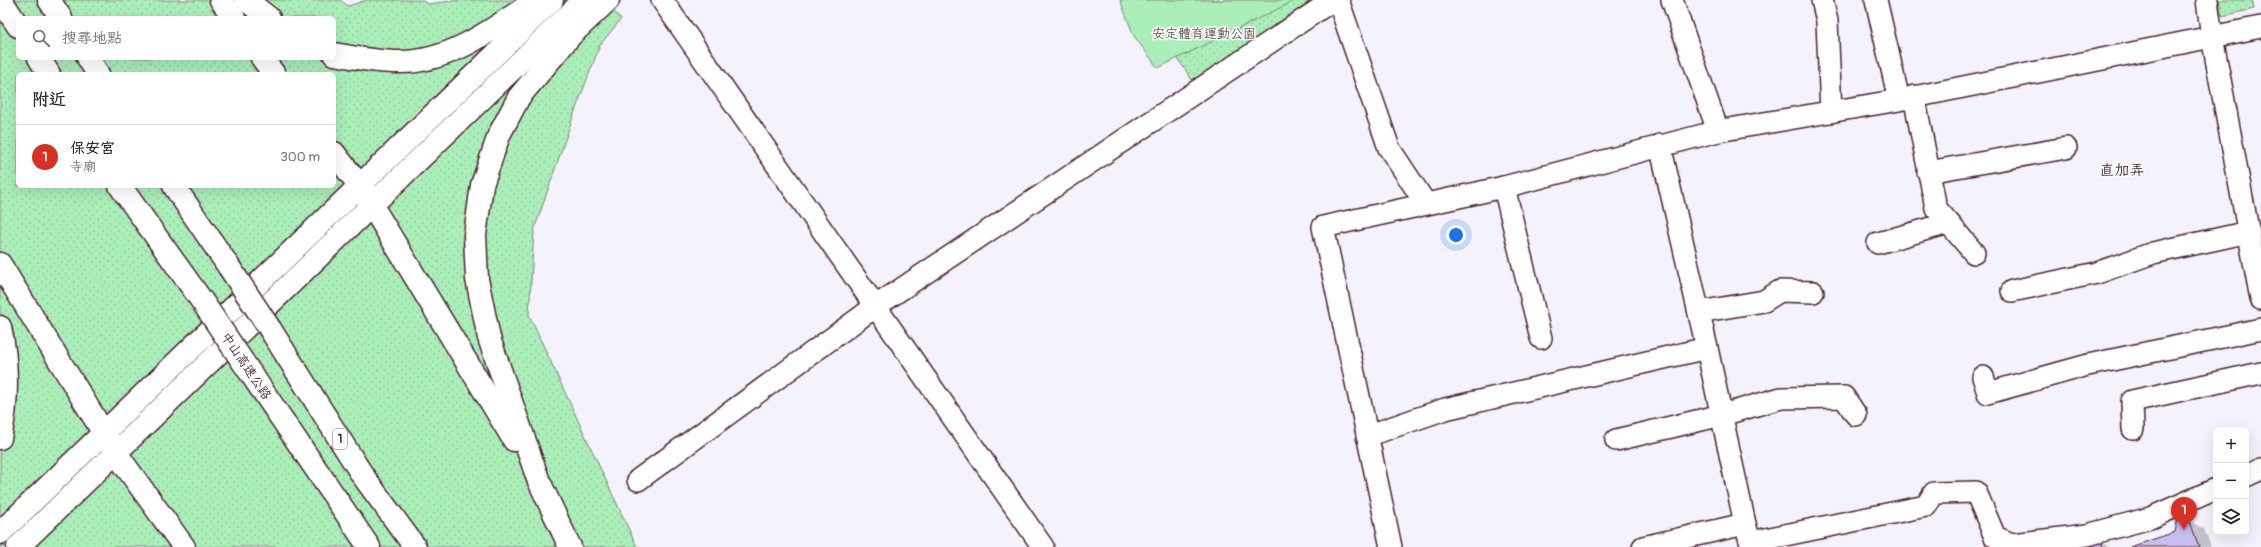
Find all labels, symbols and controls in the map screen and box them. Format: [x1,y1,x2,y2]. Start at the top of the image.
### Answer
search box [16,16,336,60]
park label: 安定體育運動公園 [1152,26,1256,42]
icon: search [30,27,52,49]
text: 搜尋地點 [62,29,122,48]
text: 附近 [32,89,66,110]
text: 保安宮 [70,139,115,158]
text: 1 [42,149,48,165]
text: 300 m [281,149,320,165]
text: 寺廟 [70,159,96,175]
district label: 直加弄 [2099,161,2145,180]
your location [1446,225,1466,245]
street label: 中山高速公路 [218,329,274,403]
map controls [2213,427,2249,535]
button: + [2213,427,2249,463]
road number: 1 [333,429,347,449]
button: − [2213,463,2249,499]
pin: 1 [2171,497,2197,530]
button: layers [2213,499,2249,535]

